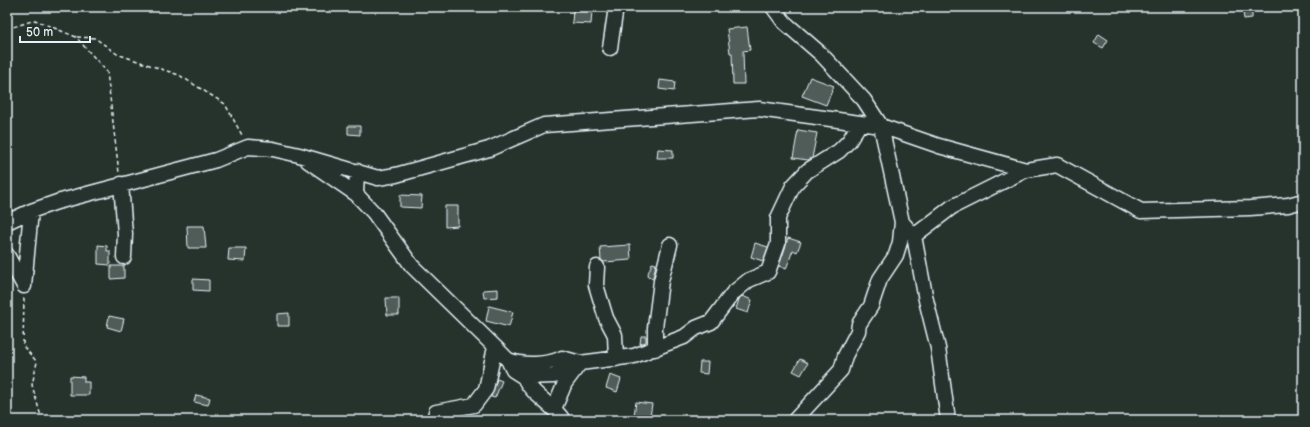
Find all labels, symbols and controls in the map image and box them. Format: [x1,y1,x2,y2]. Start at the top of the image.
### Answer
scale bar [20,18,90,44]
text: 50 m [26,25,53,40]

